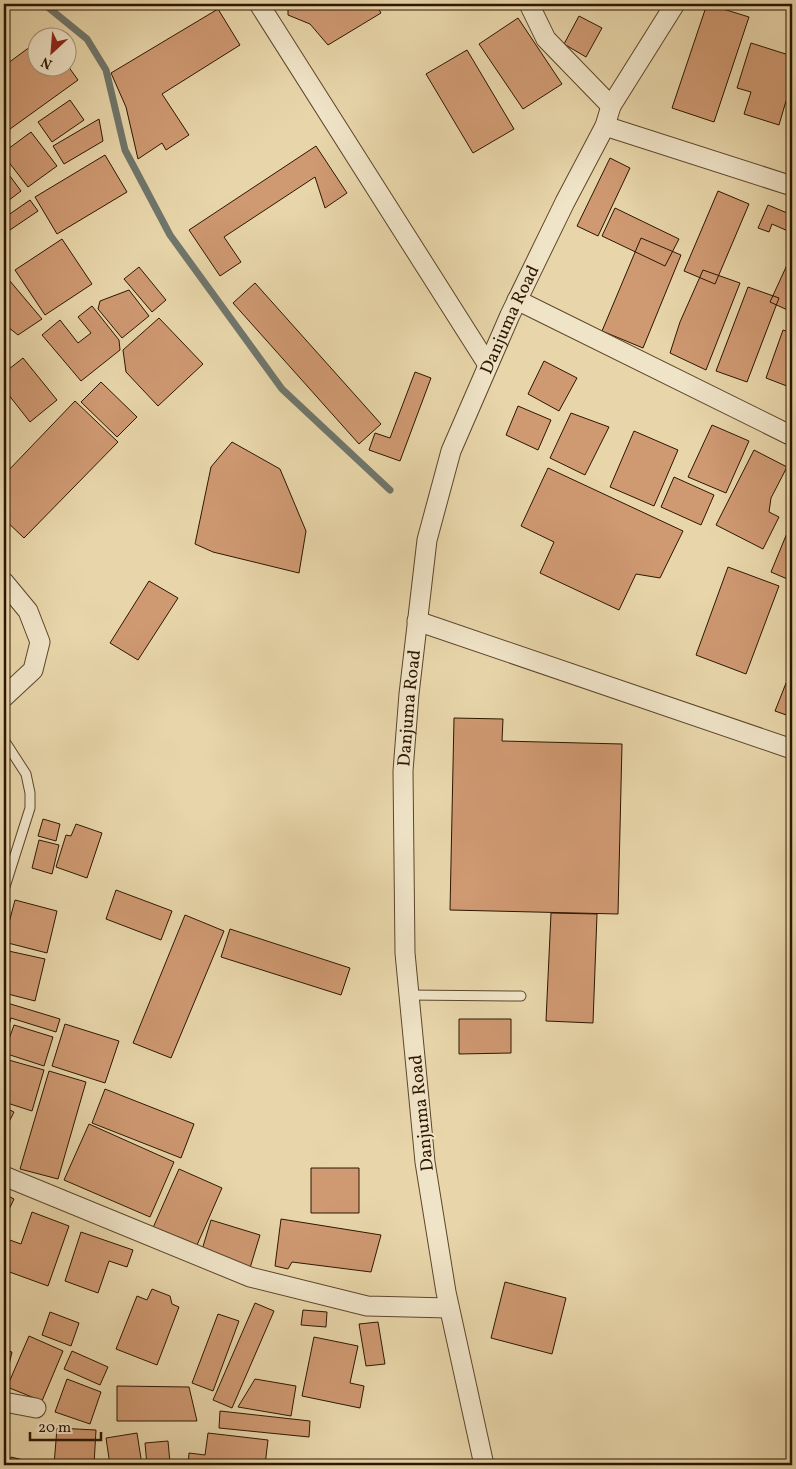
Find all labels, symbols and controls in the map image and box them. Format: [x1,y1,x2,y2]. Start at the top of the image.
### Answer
north arrow [28,28,78,78]
text: N [38,52,56,73]
street label: Danjuma Road [475,261,546,378]
street label: Danjuma Road [392,648,428,768]
street label: Danjuma Road [404,1053,441,1172]
scale bar [30,1409,101,1441]
text: 20 m [38,1418,71,1439]

